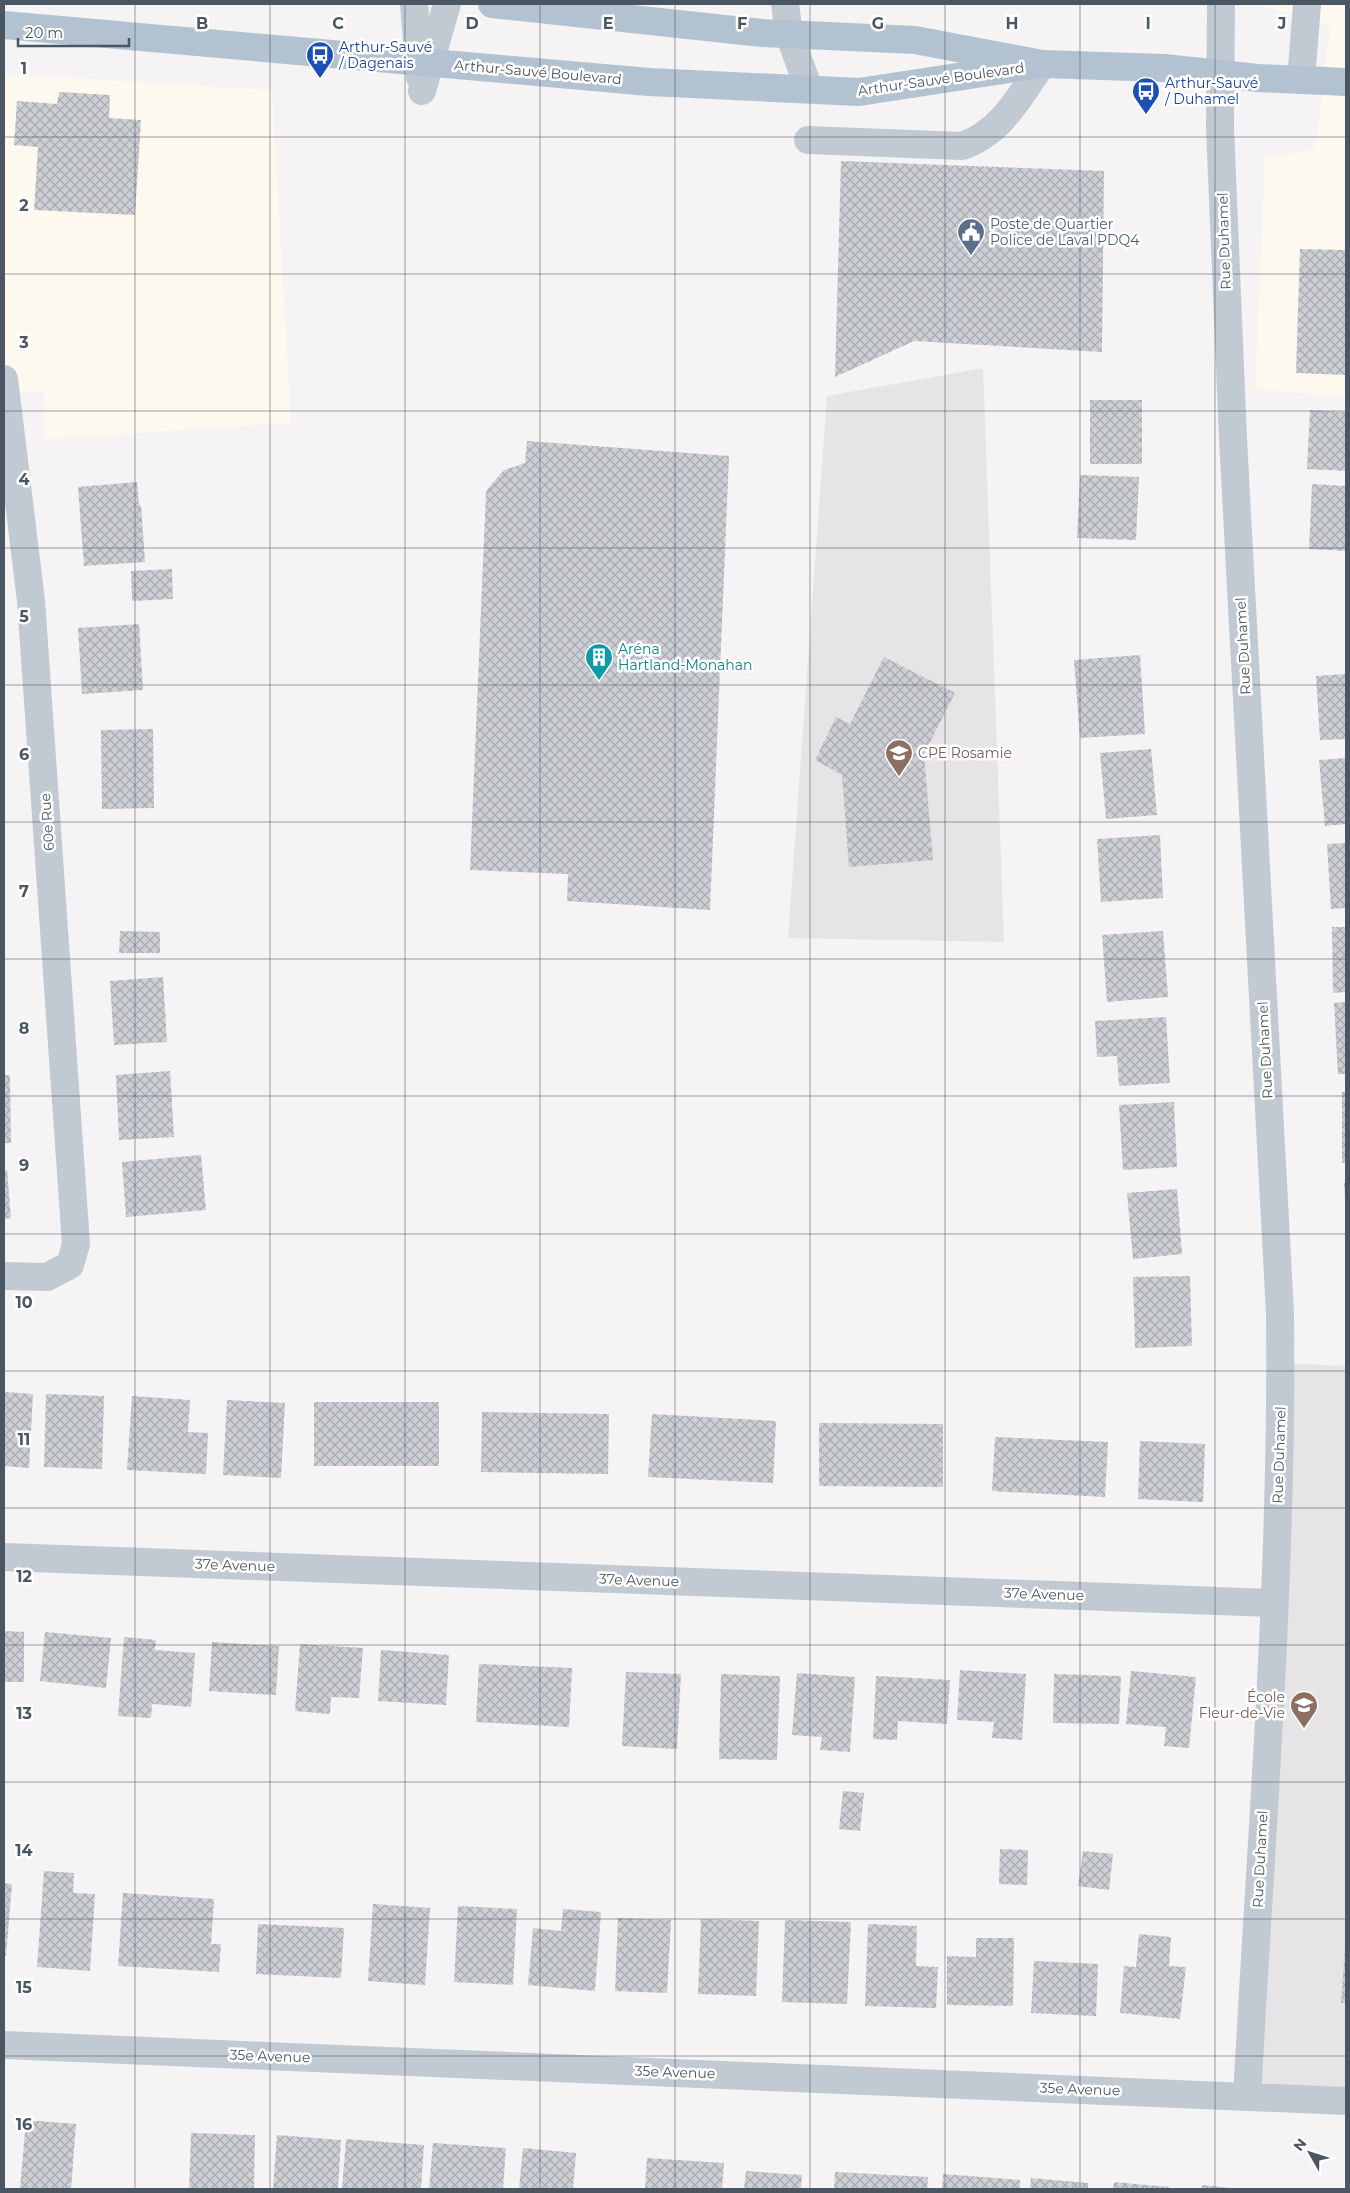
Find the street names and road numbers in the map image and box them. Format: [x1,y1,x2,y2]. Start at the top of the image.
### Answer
street label: Arthur-Sauvé Boulevard [453,56,623,88]
street label: Arthur-Sauvé Boulevard [857,58,1025,100]
street label: Rue Duhamel [1213,192,1235,290]
street label: Rue Duhamel [1231,597,1255,695]
street label: 60e Rue [36,792,58,852]
street label: Rue Duhamel [1253,1001,1277,1099]
street label: Rue Duhamel [1268,1406,1290,1504]
street label: 37e Avenue [195,1555,275,1575]
street label: 37e Avenue [599,1570,679,1590]
street label: 37e Avenue [1004,1584,1084,1604]
street label: Rue Duhamel [1248,1810,1272,1908]
street label: 35e Avenue [229,2046,311,2066]
street label: 35e Avenue [634,2062,716,2082]
street label: 35e Avenue [1039,2079,1121,2099]

